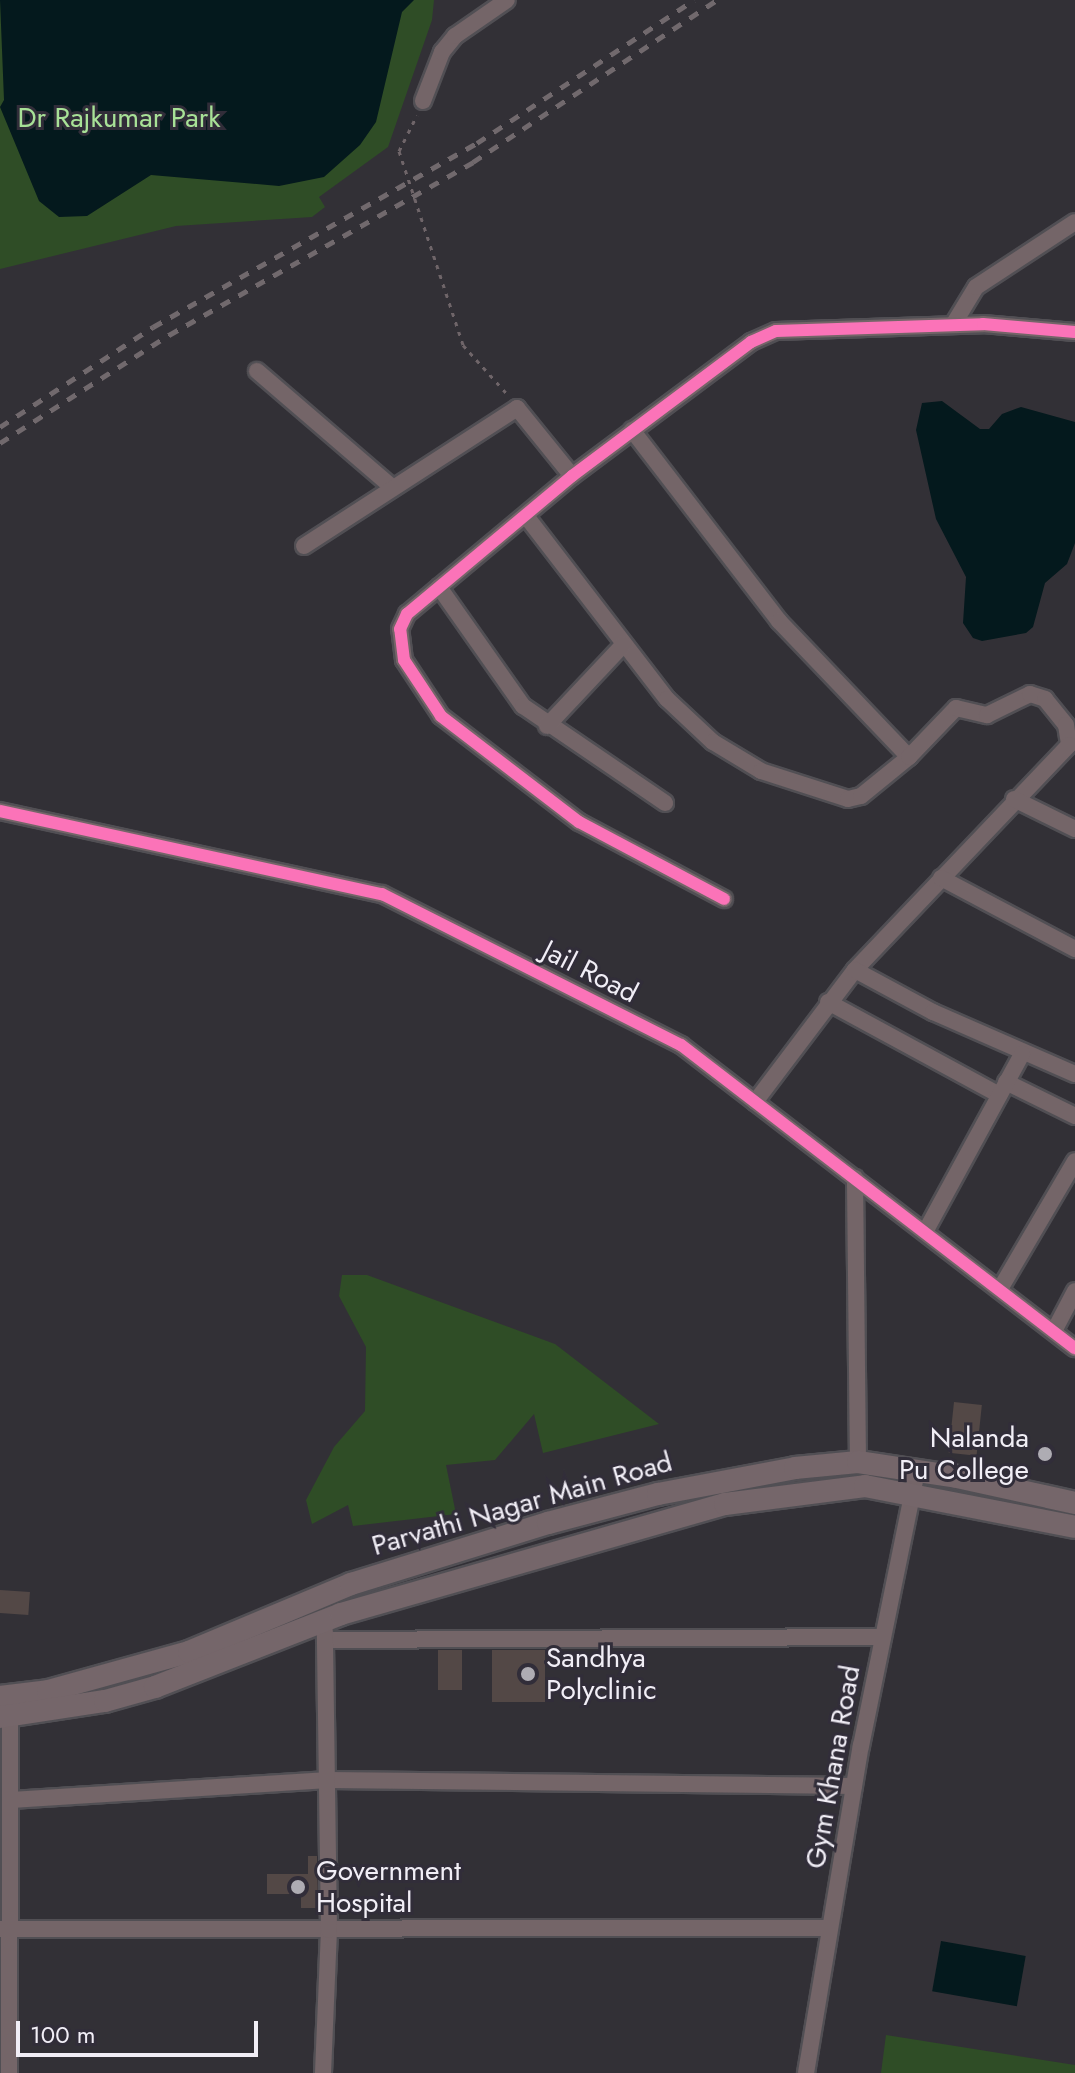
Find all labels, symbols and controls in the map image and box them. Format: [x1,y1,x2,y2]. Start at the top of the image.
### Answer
park label: Dr Rajkumar Park [17,101,221,135]
street label: Jail Road [537,934,643,1010]
place label: Nalanda Pu College [899,1421,1029,1487]
street label: Parvathi Nagar Main Road [368,1445,676,1563]
marker: Nalanda Pu College [1036,1445,1054,1463]
place label: Sandhya Polyclinic [546,1641,657,1707]
marker: Sandhya Polyclinic [517,1663,539,1685]
street label: Gym Khana Road [799,1663,867,1871]
place label: Government Hospital [316,1854,461,1920]
marker: Government Hospital [287,1876,309,1898]
scale bar [20,2005,262,2055]
text: 100 m [30,2017,96,2052]

